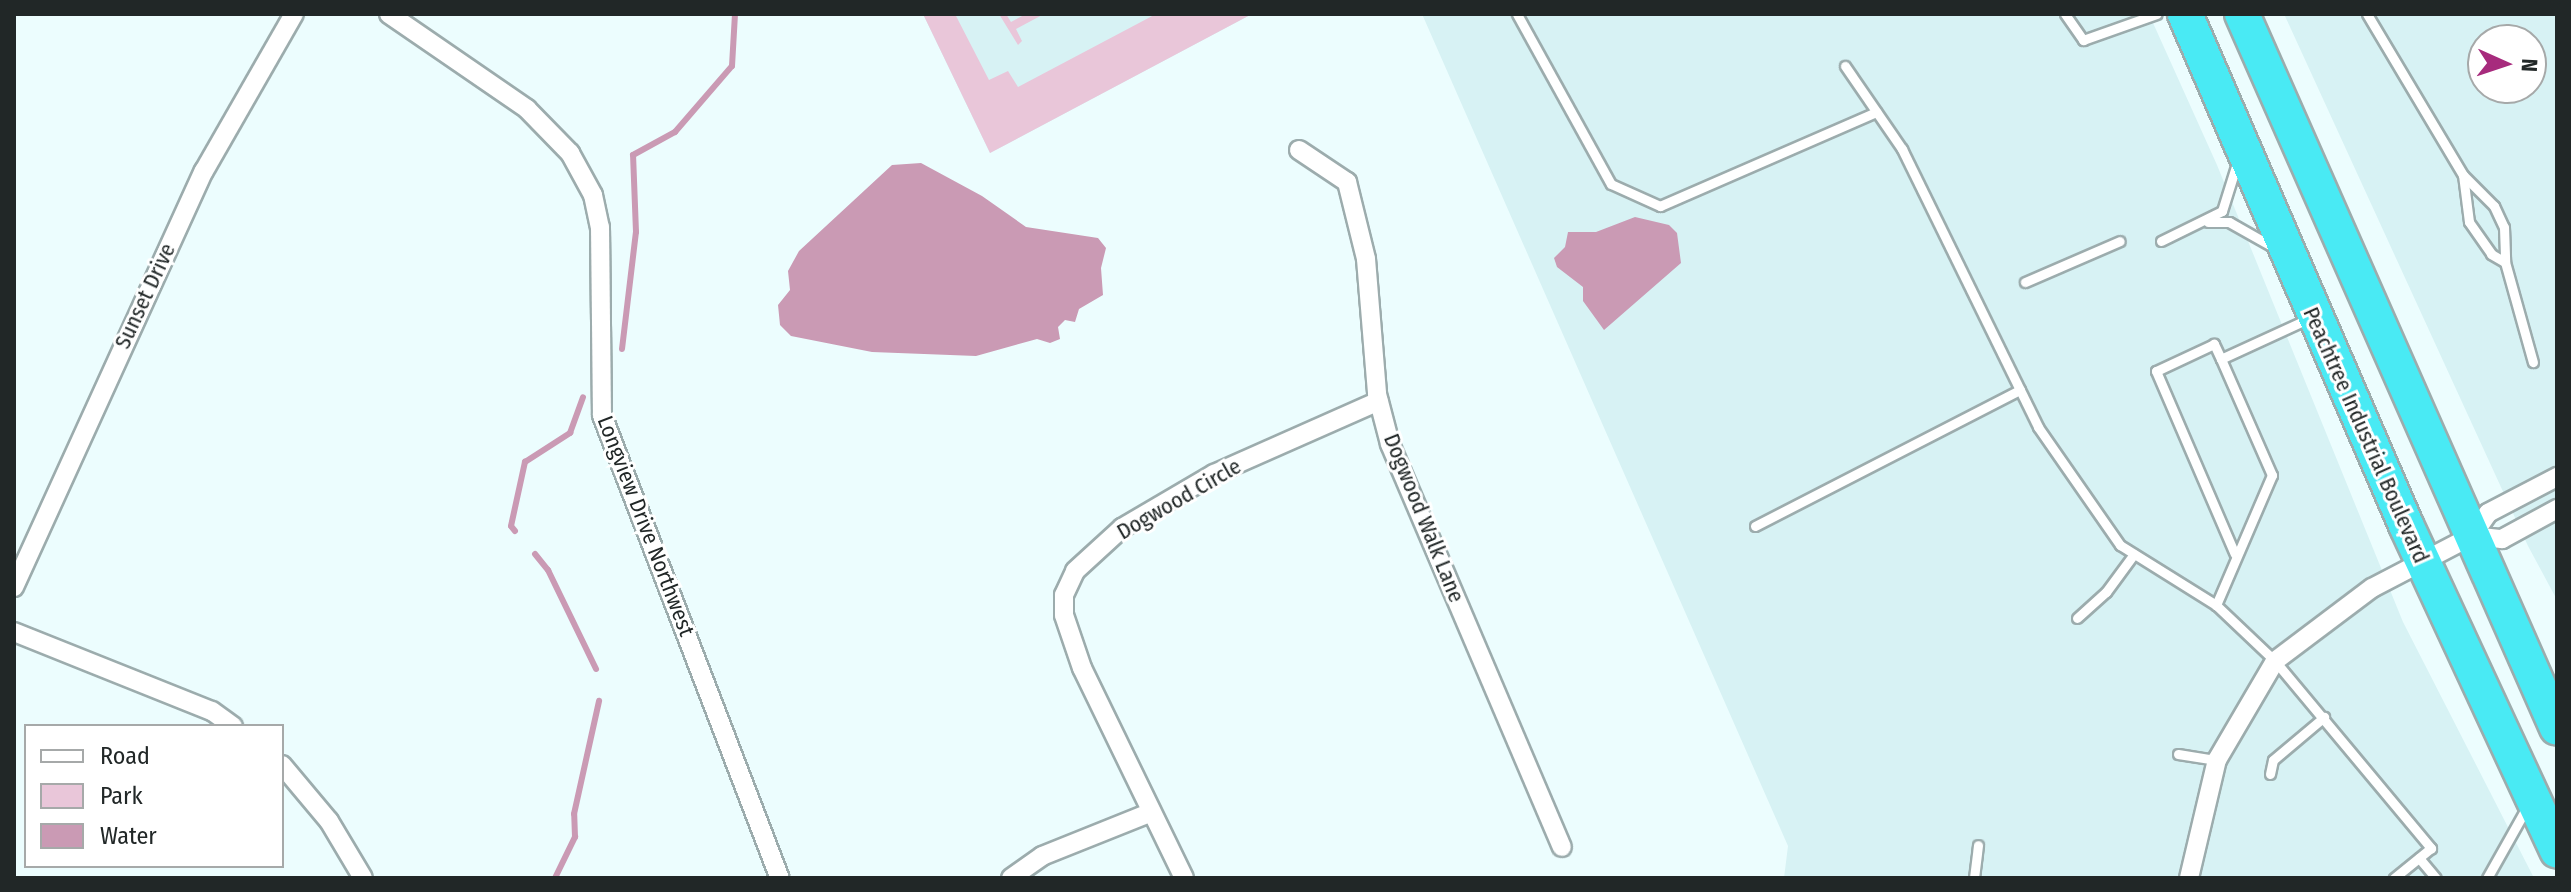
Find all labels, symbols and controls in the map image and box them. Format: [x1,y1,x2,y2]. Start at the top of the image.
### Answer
north arrow [2467,24,2547,104]
text: N [2516,58,2543,72]
street label: Sunset Drive [109,239,181,353]
street label: Peachtree Industrial Boulevard [2298,303,2434,567]
street label: Longview Drive Northwest [592,412,700,640]
street label: Dogwood Walk Lane [1378,430,1470,606]
street label: Dogwood Circle [1112,453,1246,545]
legend [24,724,284,868]
text: Road [100,742,150,770]
text: Park [100,782,143,810]
text: Water [100,822,157,850]

